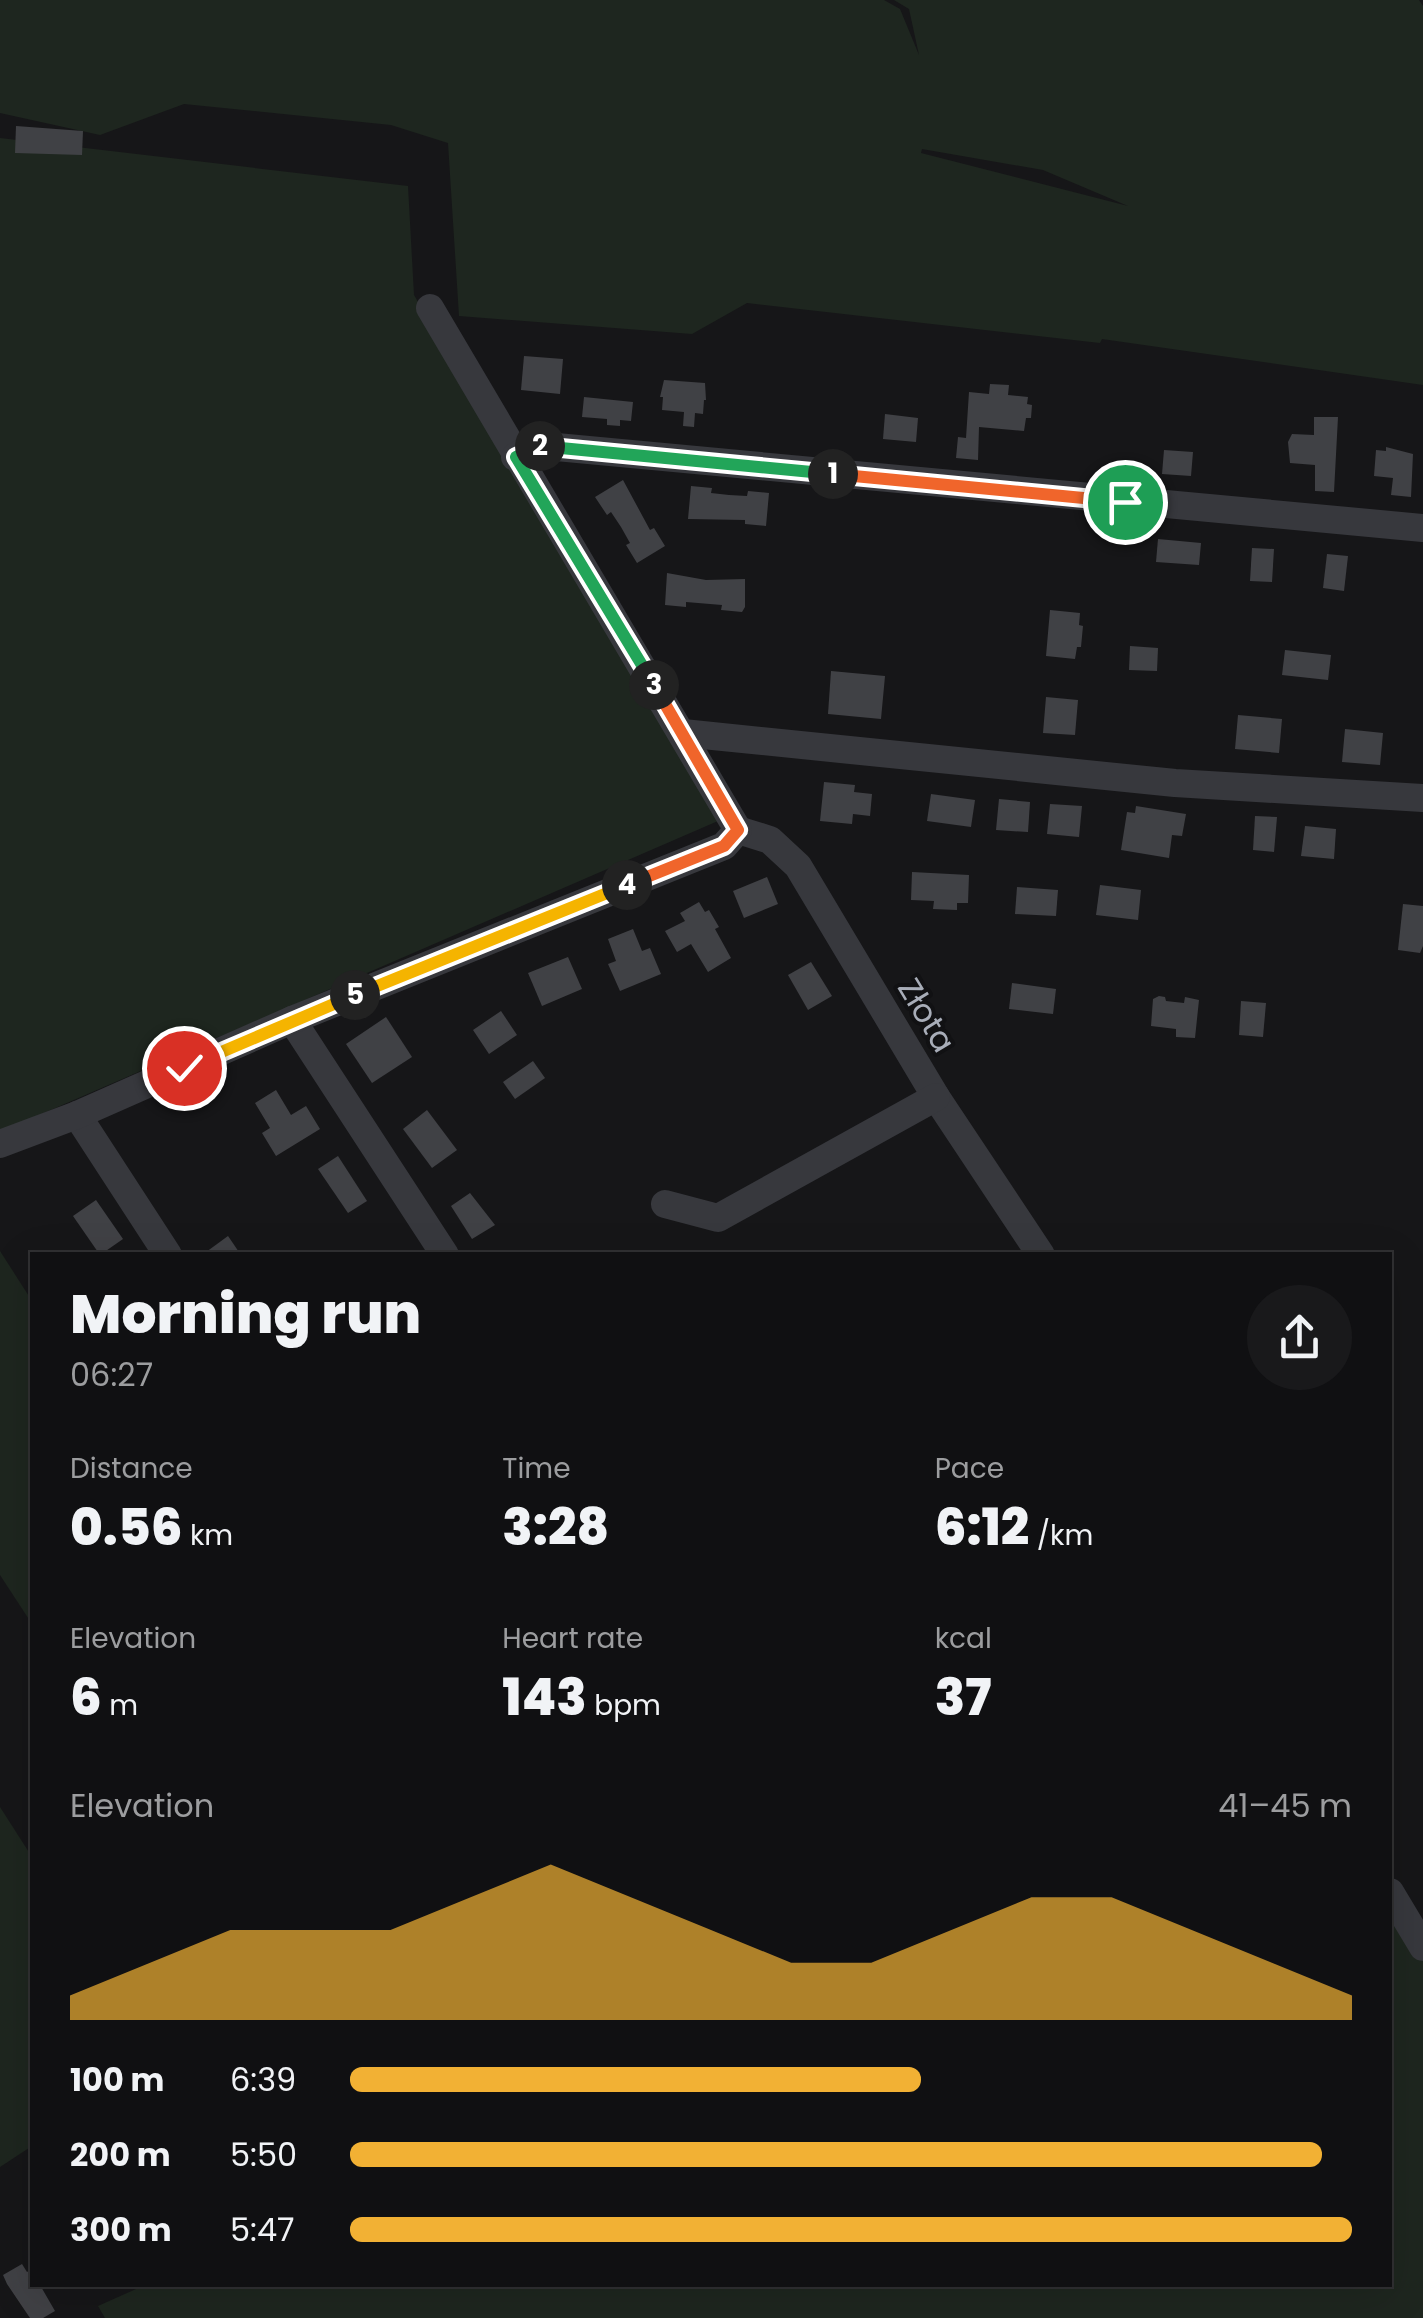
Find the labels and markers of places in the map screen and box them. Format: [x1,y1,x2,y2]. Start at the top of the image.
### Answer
pin: 2 [515,421,565,471]
pin: 1 [808,449,858,499]
pin [1083,460,1168,545]
pin: 3 [629,660,679,710]
pin: 4 [602,860,652,910]
pin: 5 [330,970,380,1020]
pin [142,1026,227,1111]

